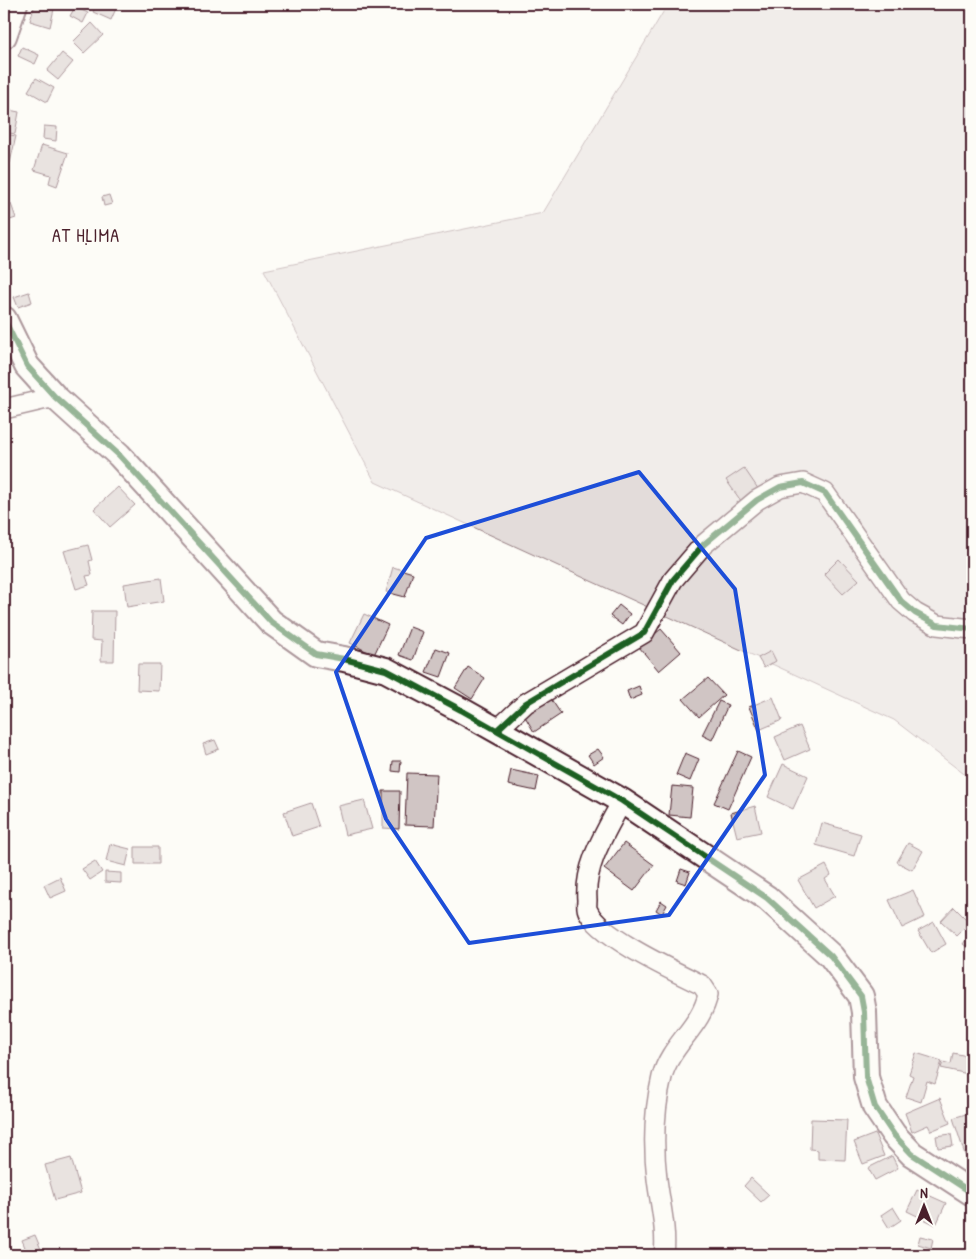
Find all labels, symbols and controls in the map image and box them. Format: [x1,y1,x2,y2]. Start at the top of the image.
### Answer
district label: AT ḤLIMA [52,223,120,248]
north arrow [898,1182,948,1232]
text: N [920,1183,928,1202]

